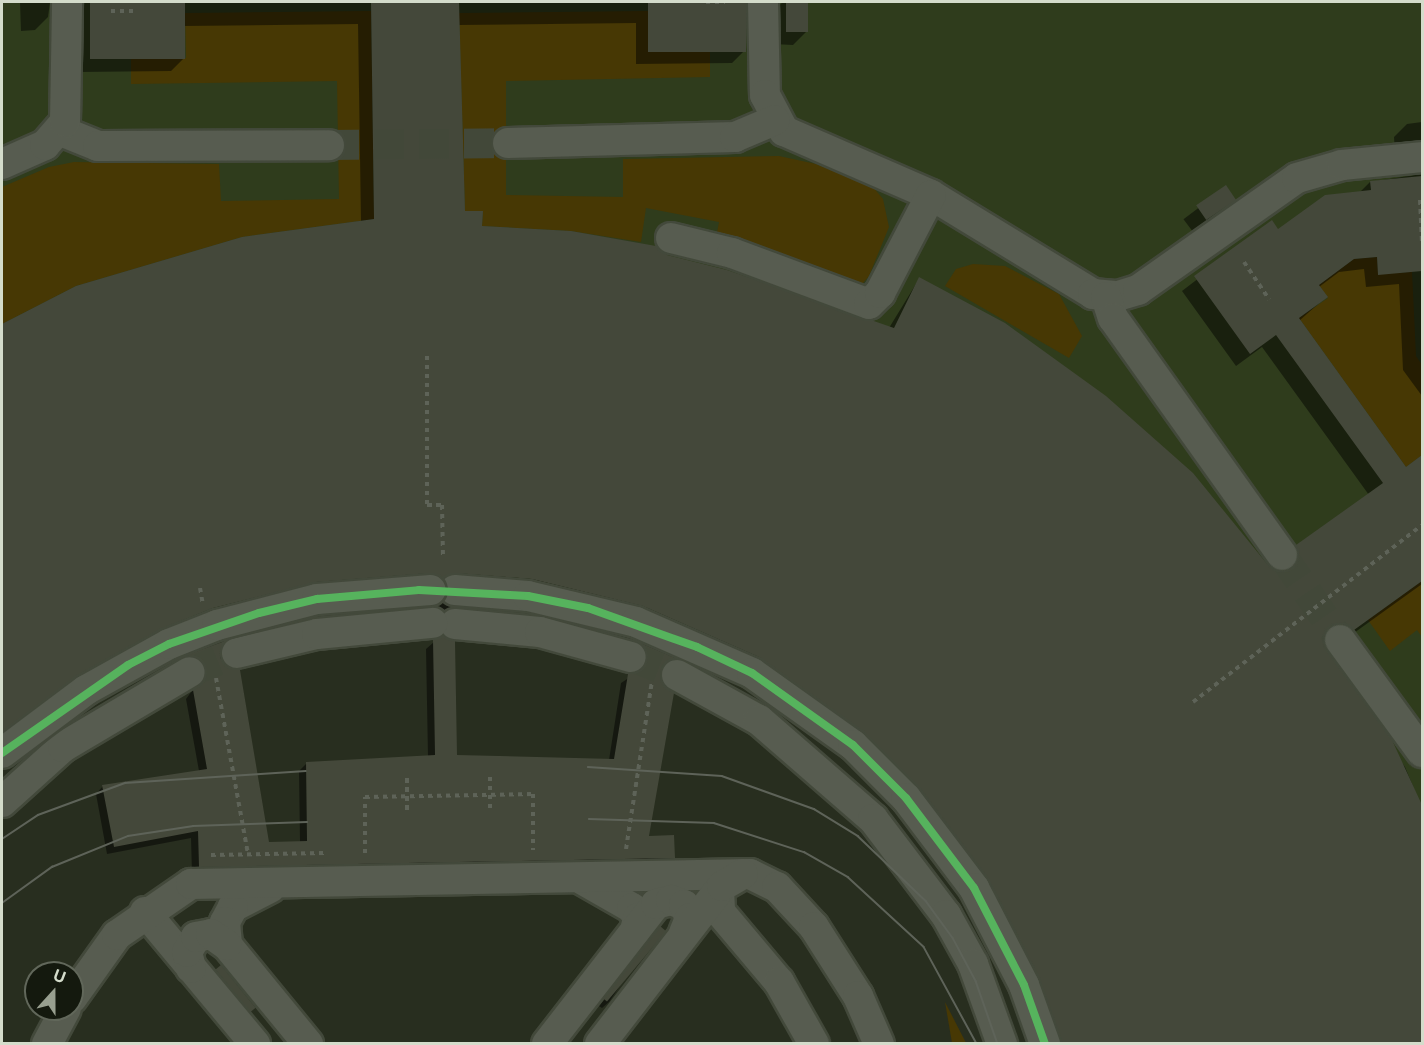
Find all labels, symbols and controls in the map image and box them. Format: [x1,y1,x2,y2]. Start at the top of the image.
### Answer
north arrow [24,961,84,1021]
text: U [51,965,69,987]

